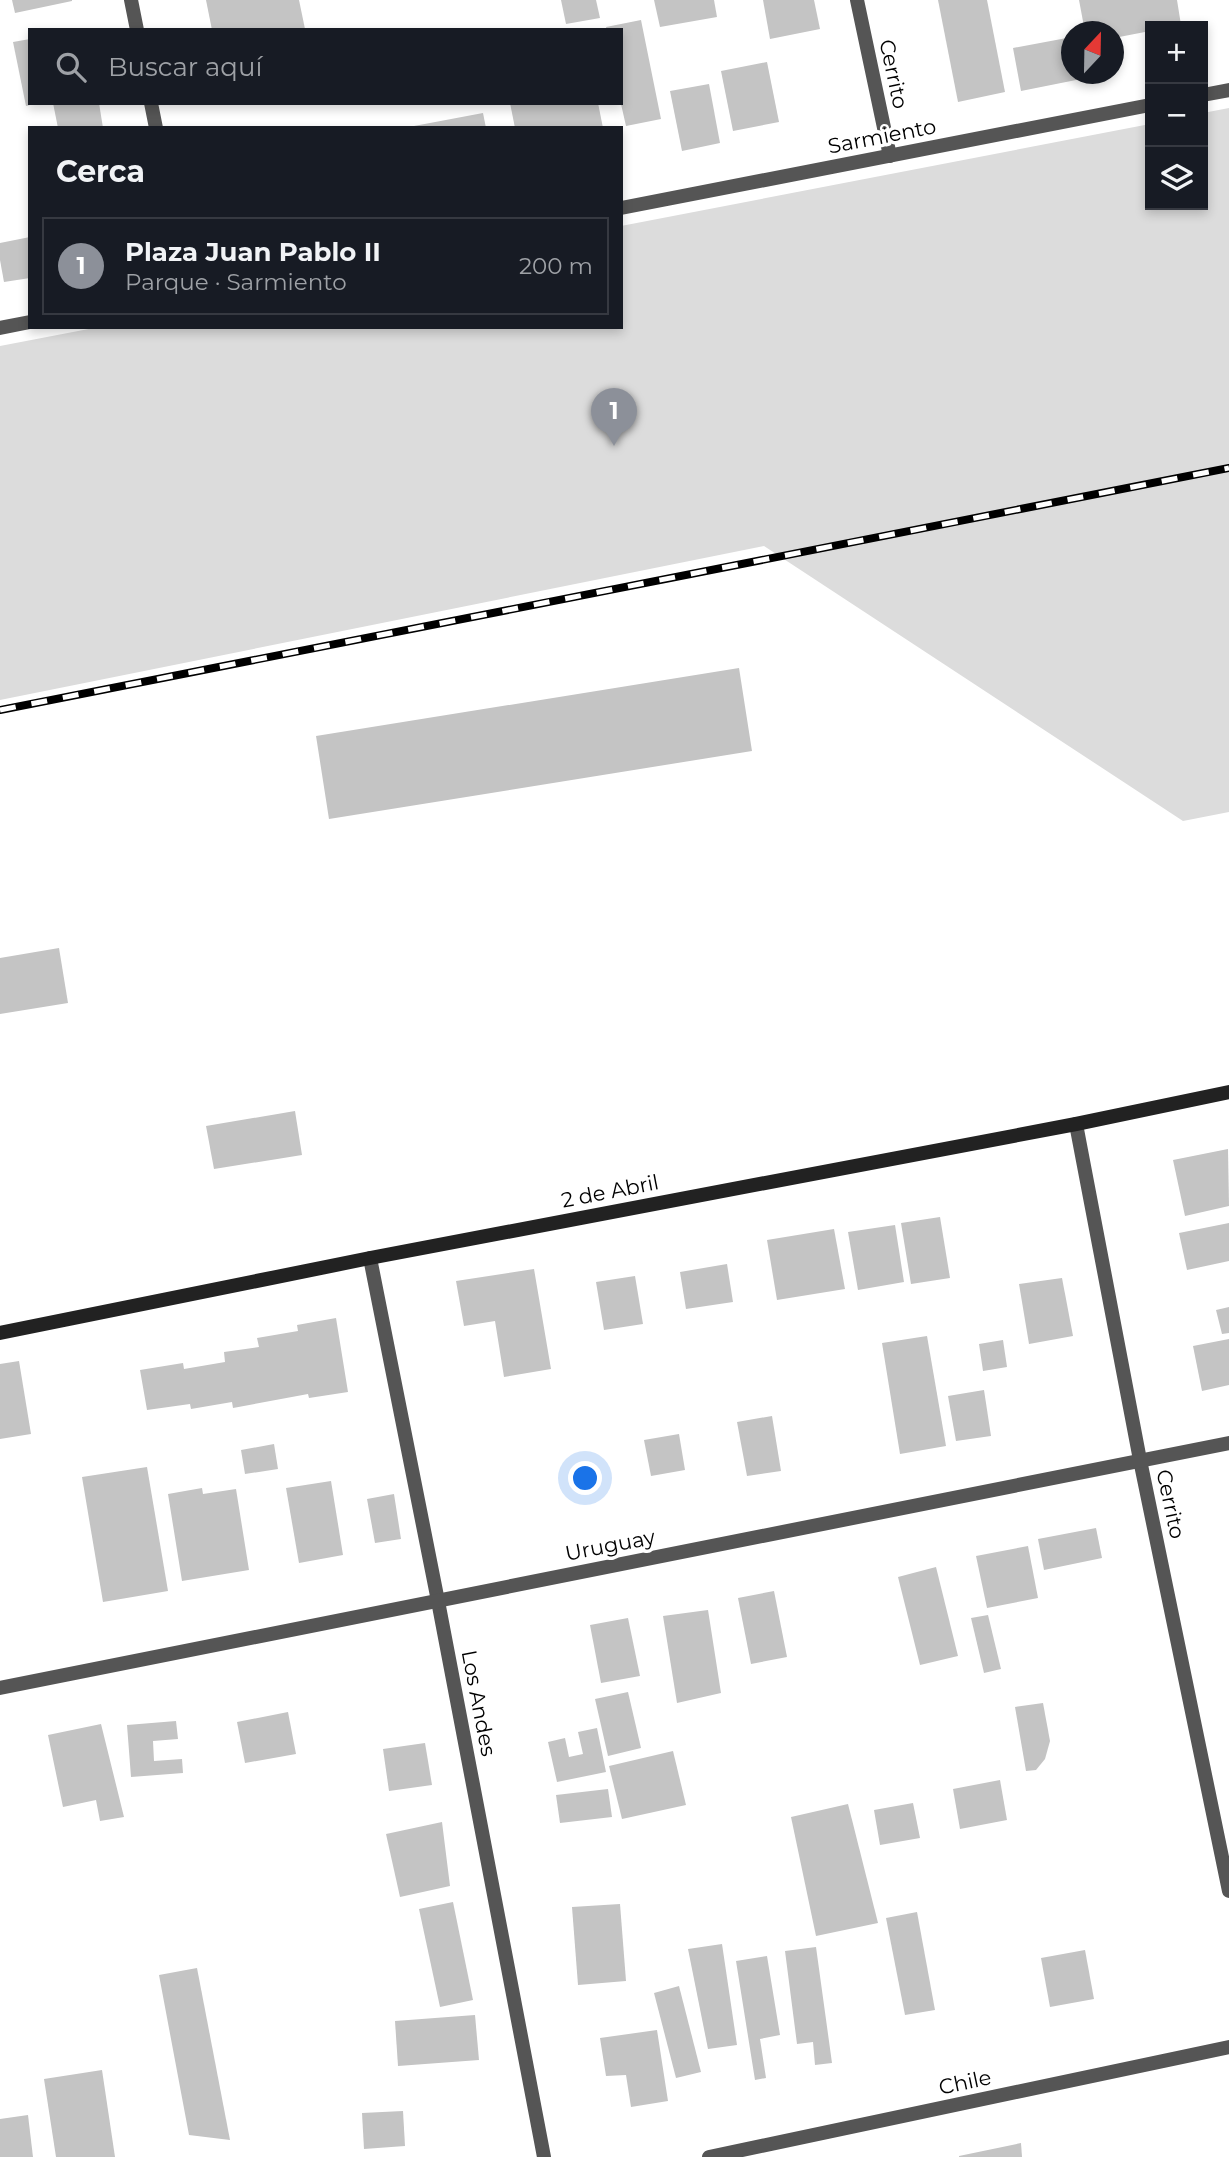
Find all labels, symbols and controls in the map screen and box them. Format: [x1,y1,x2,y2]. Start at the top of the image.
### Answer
north arrow [1061,21,1124,84]
map controls [1145,21,1208,210]
button: + [1145,21,1208,84]
search box [28,28,623,105]
street label: Cerrito [874,37,914,111]
icon: search [52,48,90,86]
text: Buscar aquí [108,51,262,83]
button: − [1145,84,1208,147]
street label: Sarmiento [826,113,938,159]
button: layers [1145,147,1208,210]
text: Cerca [56,153,145,190]
text: Plaza Juan Pablo II [125,236,381,268]
text: 1 [76,252,86,280]
text: 200 m [519,252,593,280]
text: Parque · Sarmiento [125,268,347,296]
pin: 1 [591,388,637,446]
street label: 2 de Abril [559,1169,661,1213]
your location [568,1461,602,1495]
street label: Cerrito [1151,1467,1191,1541]
street label: Uruguay [563,1524,658,1566]
street label: Los Andes [456,1648,502,1758]
street label: Chile [936,2064,994,2100]

